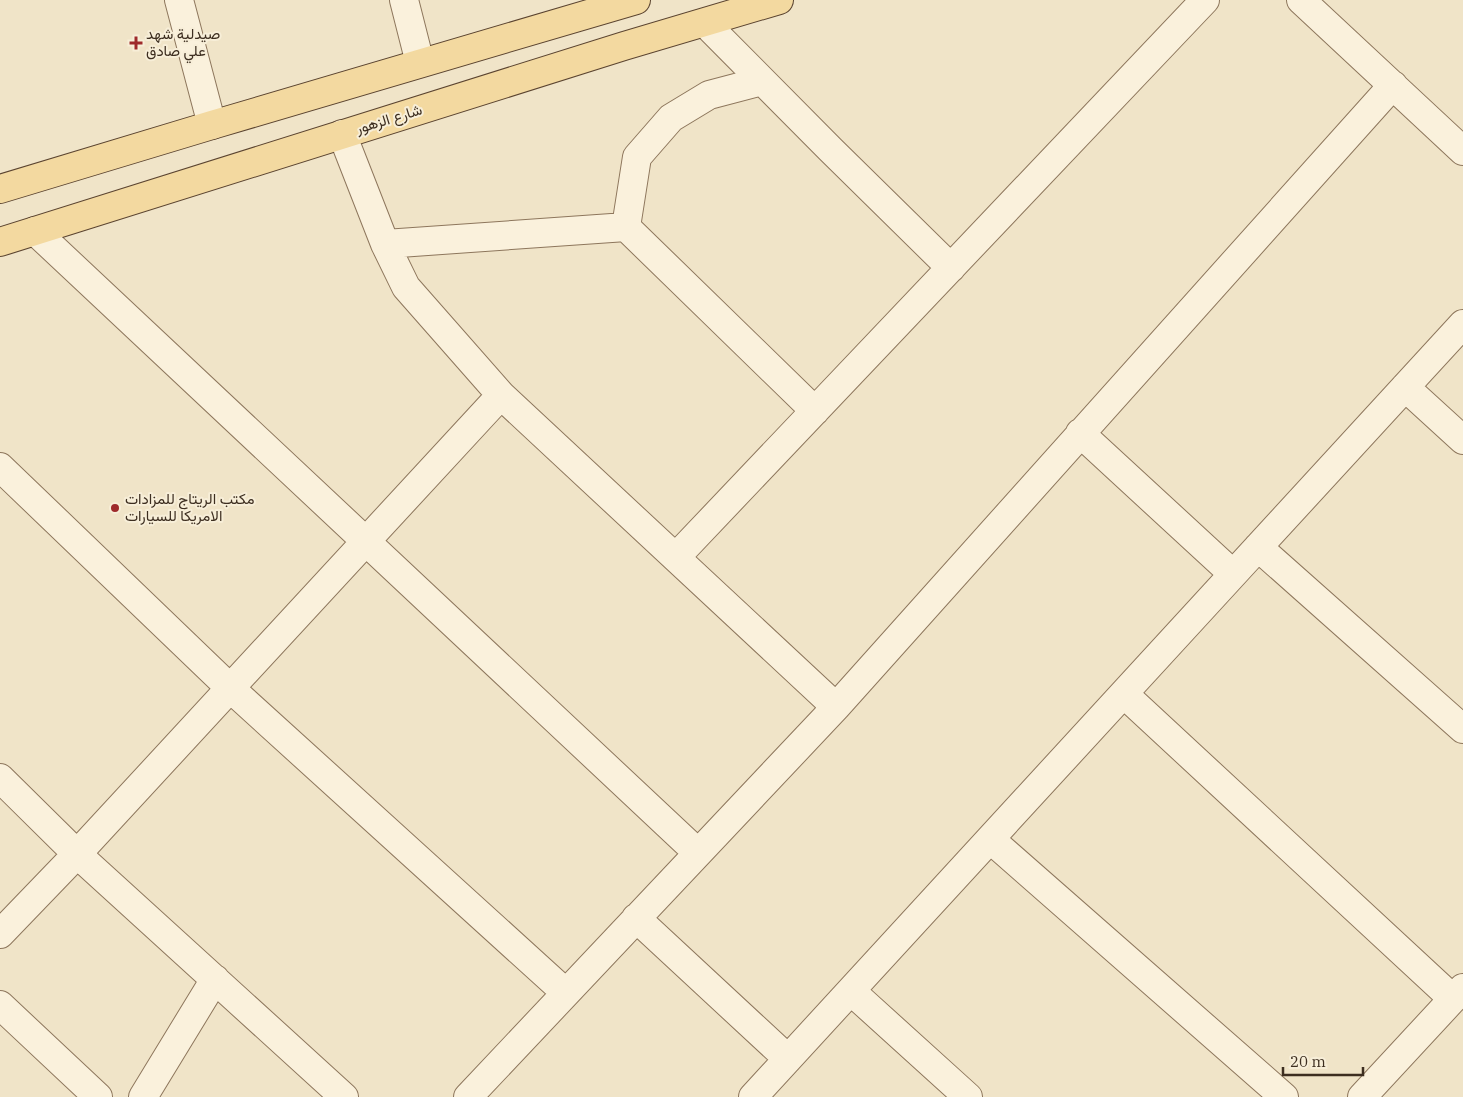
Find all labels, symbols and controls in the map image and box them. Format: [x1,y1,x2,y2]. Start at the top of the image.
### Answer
place label: صيدلية شهد علي صادق [146,24,220,64]
marker: صيدلية شهد علي صادق [130,37,142,49]
street label: شارع الزهور [352,99,425,140]
place label: مكتب الريتاج للمزادات الامريكا للسيارات [125,489,255,525]
marker: مكتب الريتاج للمزادات الامريكا للسيارات [109,502,121,514]
scale bar [1283,1044,1363,1076]
text: 20 m [1290,1052,1326,1071]

